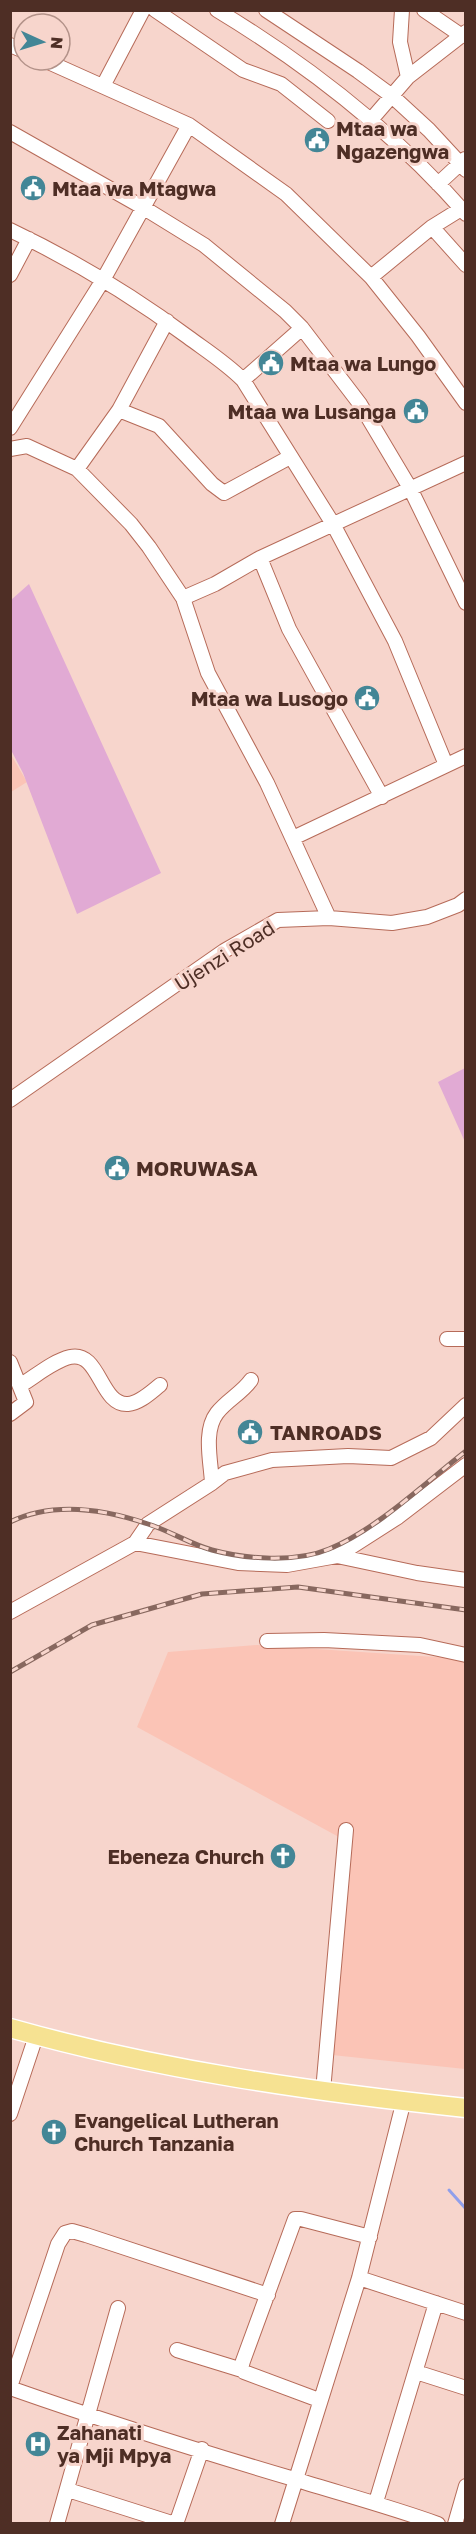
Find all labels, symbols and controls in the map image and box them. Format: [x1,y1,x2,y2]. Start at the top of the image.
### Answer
north arrow [12,12,72,72]
text: N [47,36,67,50]
place label: Mtaa wa Ngazengwa [336,116,449,163]
public building icon: Mtaa wa Ngazengwa [302,125,332,155]
public building icon: Mtaa wa Mtagwa [18,173,48,203]
place label: Mtaa wa Mtagwa [52,176,216,200]
public building icon: Mtaa wa Lungo [256,348,286,378]
place label: Mtaa wa Lungo [290,351,436,375]
public building icon: Mtaa wa Lusanga [401,396,431,426]
place label: Mtaa wa Lusanga [227,399,396,423]
public building icon: Mtaa wa Lusogo [352,683,382,713]
place label: Mtaa wa Lusogo [191,686,348,710]
street label: Ujenzi Road [170,915,278,995]
public building icon: MORUWASA [102,1153,132,1183]
place label: MORUWASA [136,1156,258,1180]
public building icon: TANROADS [235,1417,265,1447]
place label: TANROADS [270,1420,382,1444]
church icon: Ebeneza Church [268,1841,298,1871]
place label: Ebeneza Church [108,1844,264,1868]
place label: Evangelical Lutheran Church Tanzania [74,2108,279,2155]
church icon: Evangelical Lutheran Church Tanzania [39,2117,69,2147]
place label: Zahanati ya Mji Mpya [57,2420,171,2467]
hospital icon: Zahanati ya Mji Mpya [23,2429,53,2459]

